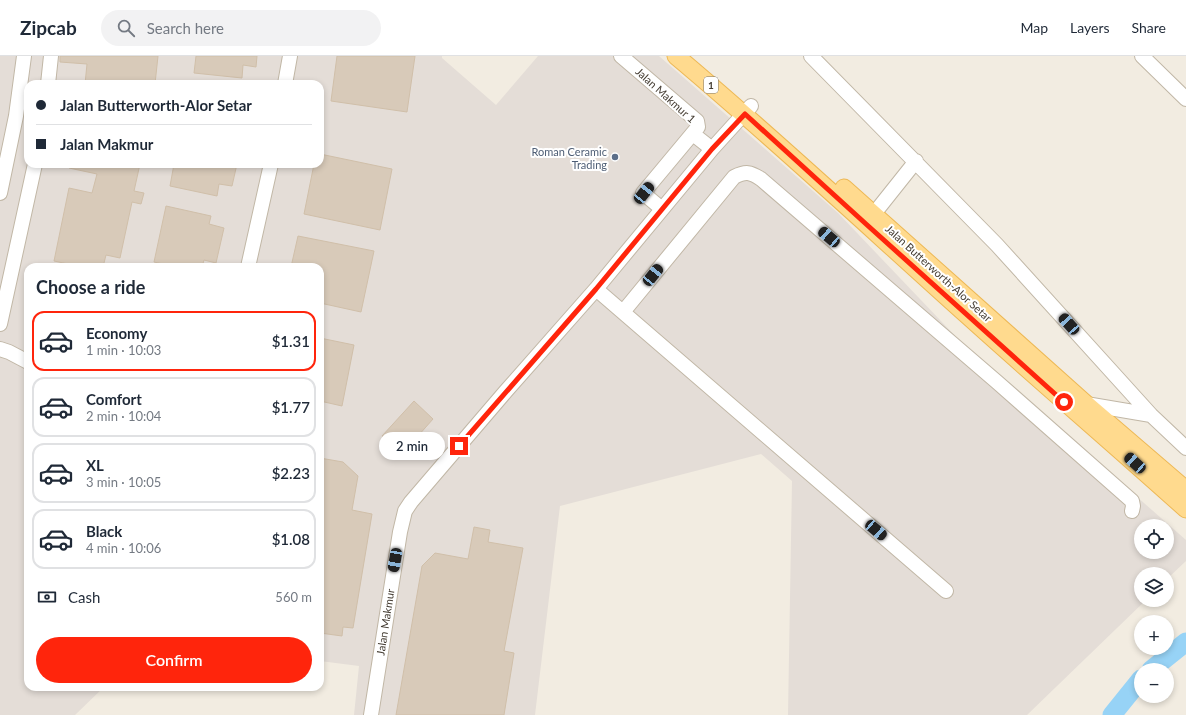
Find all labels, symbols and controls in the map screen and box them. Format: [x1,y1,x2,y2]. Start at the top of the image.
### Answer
search box [101,10,381,46]
text: Zipcab [20,16,77,39]
icon: search [115,17,137,39]
text: Search here [147,19,224,37]
text: Map [1020,19,1048,36]
text: Layers [1070,19,1110,36]
text: Share [1132,19,1166,36]
street label: Jalan Makmur 1 [633,65,699,125]
road number: 1 [704,77,718,93]
text: Jalan Butterworth-Alor Setar [60,96,252,114]
text: Jalan Makmur [60,135,153,153]
place label: Roman Ceramic Trading [531,145,607,171]
marker: Roman Ceramic Trading [610,152,620,162]
car [632,180,656,206]
street label: Jalan Butterworth-Alor Setar [883,222,995,324]
car [816,225,842,249]
car [641,262,665,288]
text: Choose a ride [36,276,145,298]
car [1057,311,1081,337]
icon: car [38,323,74,359]
text: Economy [86,324,147,342]
text: $1.31 [272,332,310,350]
text: 1 min · 10:03 [86,342,161,358]
icon: car [38,389,74,425]
text: Comfort [86,390,142,408]
route start [1055,393,1073,411]
text: $1.77 [272,398,310,416]
text: 2 min · 10:04 [86,408,161,424]
callout: 2 min [379,432,445,460]
route end [450,437,468,455]
text: 2 min [396,438,428,454]
car [1122,451,1148,475]
icon: car [38,455,74,491]
text: XL [86,456,104,474]
text: $2.23 [272,464,310,482]
text: 3 min · 10:05 [86,474,161,490]
car [863,518,889,542]
map controls [1134,519,1174,703]
button: locate [1134,519,1174,559]
icon: car [38,521,74,557]
text: Black [86,522,122,540]
text: $1.08 [272,530,310,548]
text: 4 min · 10:06 [86,540,161,556]
car [387,547,403,573]
button: layers [1134,567,1174,607]
icon: cash [36,586,58,608]
text: Cash [68,588,100,606]
street label: Jalan Makmur [373,588,397,656]
text: 560 m [275,589,312,605]
button: + [1134,615,1174,655]
button: Confirm [36,637,312,683]
button: − [1134,663,1174,703]

